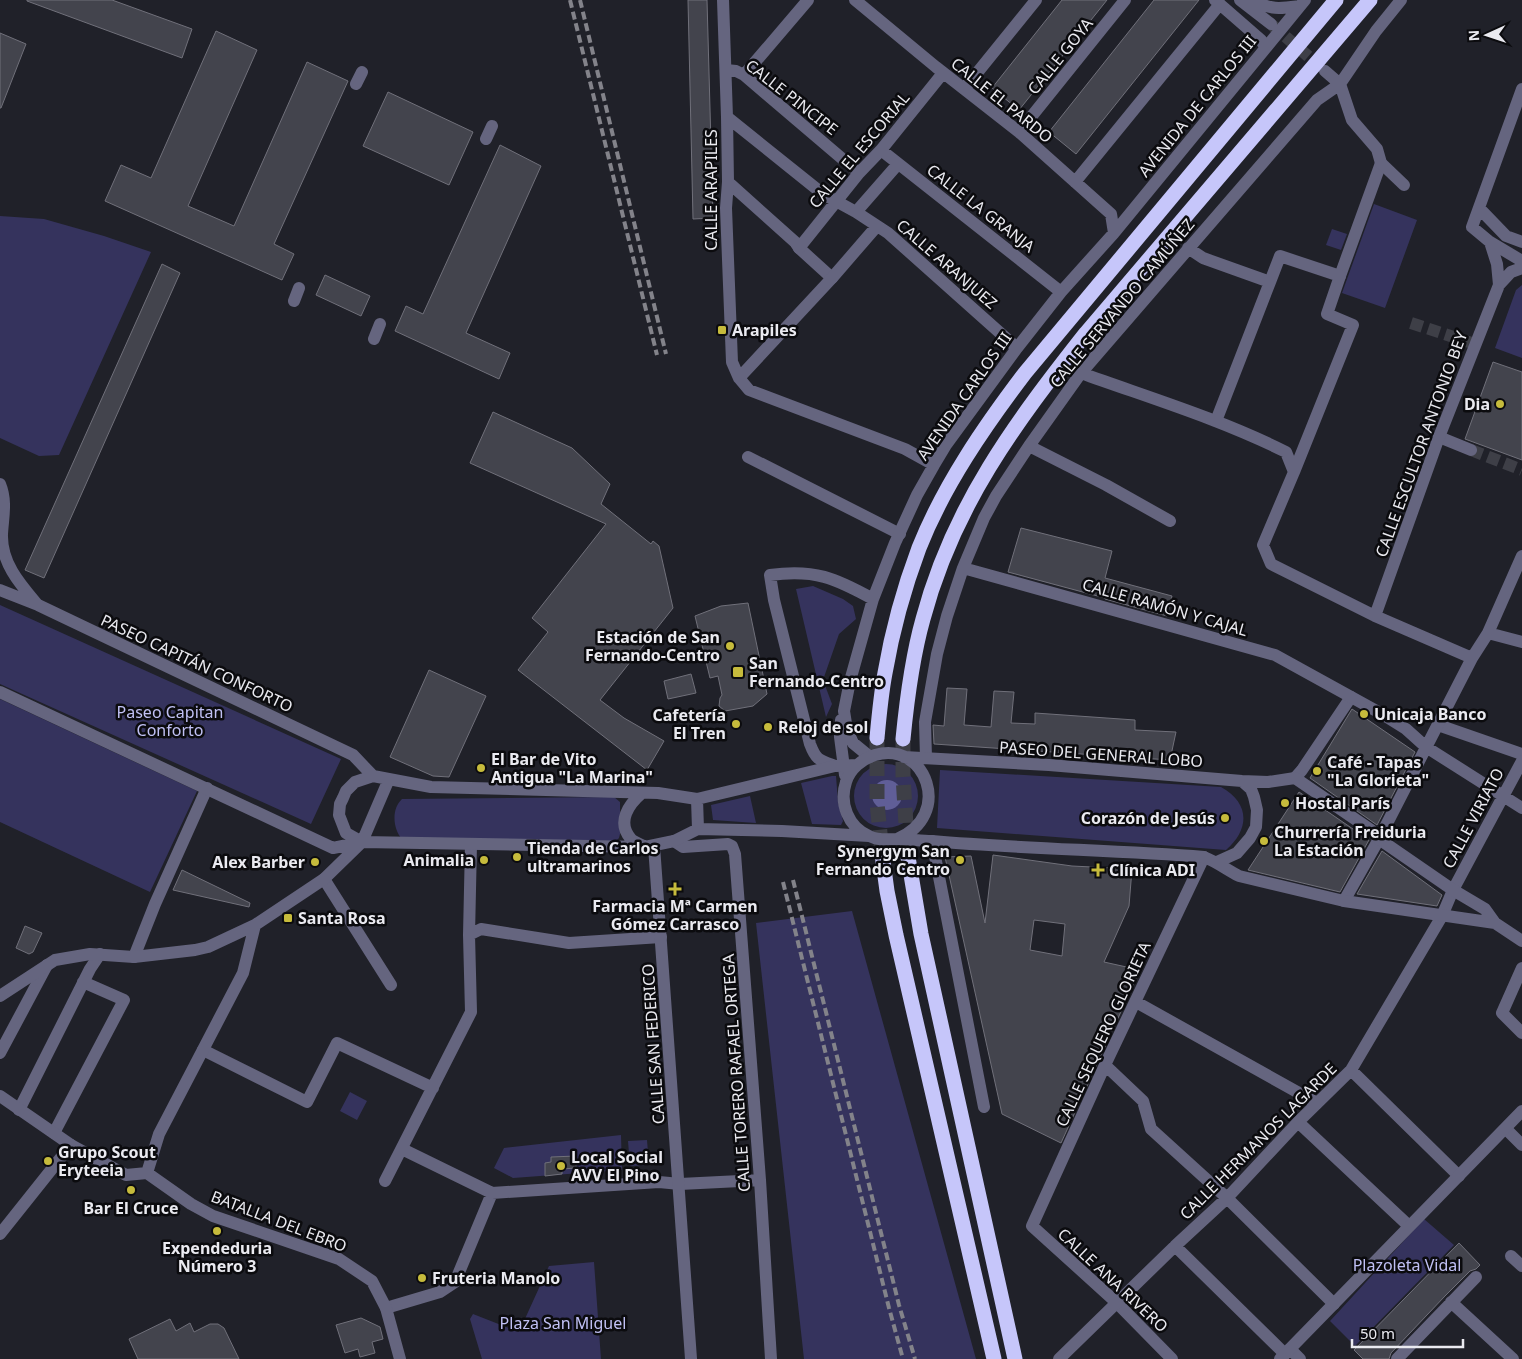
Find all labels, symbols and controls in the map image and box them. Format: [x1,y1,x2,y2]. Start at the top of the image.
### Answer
north arrow [1462,10,1512,60]
street label: CALLE GOYA [1022,13,1098,99]
text: N [1464,30,1483,42]
street label: AVENIDA DE CARLOS III [1133,31,1261,181]
street label: CALLE EL PARDO [947,52,1057,148]
street label: CALLE PINCIPE [741,54,843,140]
street label: CALLE EL ESCORIAL [804,87,914,213]
street label: CALLE ARAPILES [700,129,722,251]
street label: CALLE LA GRANJA [922,159,1040,258]
street label: CALLE ARANJUEZ [892,214,1002,314]
street label: CALLE SERVANDO CAMÚÑEZ [1045,214,1199,392]
place label: Arapiles [732,319,797,341]
marker: Arapiles [716,324,728,336]
street label: CALLE ESCULTOR ANTONIO BEY [1370,327,1473,560]
street label: AVENIDA CARLOS III [912,328,1016,464]
place label: Dia [1464,393,1490,415]
marker: Dia [1494,398,1506,410]
street label: CALLE RAMÓN Y CAJAL [1080,573,1250,641]
street label: PASEO CAPITÁN CONFORTO [97,609,297,717]
place label: Estación de San Fernando-Centro [585,626,720,666]
marker: Estación de San Fernando-Centro [724,640,736,652]
place label: San Fernando-Centro [749,652,884,692]
marker: San Fernando-Centro [731,665,745,679]
park label: Paseo Capitan Conforto [117,701,223,741]
place label: Unicaja Banco [1374,703,1487,725]
place label: Cafetería El Tren [652,704,726,744]
marker: Unicaja Banco [1358,708,1370,720]
place label: Reloj de sol [778,716,868,738]
marker: Cafetería El Tren [730,718,742,730]
marker: Reloj de sol [762,721,774,733]
street label: PASEO DEL GENERAL LOBO [998,736,1204,772]
place label: El Bar de Vito Antigua "La Marina" [491,748,653,788]
place label: Café - Tapas "La Glorieta" [1327,751,1429,791]
marker: El Bar de Vito Antigua "La Marina" [475,762,487,774]
street label: CALLE VIRIATO [1437,764,1509,872]
marker: Café - Tapas "La Glorieta" [1311,765,1323,777]
place label: Hostal París [1295,792,1390,814]
marker: Hostal París [1279,797,1291,809]
place label: Corazón de Jesús [1081,807,1215,829]
marker: Corazón de Jesús [1219,812,1231,824]
place label: Churrería Freiduria La Estación [1274,821,1426,861]
marker: Churrería Freiduria La Estación [1258,835,1270,847]
place label: Tienda de Carlos ultramarinos [527,837,658,877]
place label: Synergym San Fernando Centro [816,840,950,880]
place label: Animalia [403,849,474,871]
place label: Alex Barber [212,851,305,873]
marker: Tienda de Carlos ultramarinos [511,851,523,863]
marker: Animalia [478,854,490,866]
marker: Synergym San Fernando Centro [954,854,966,866]
marker: Alex Barber [309,856,321,868]
place label: Clínica ADI [1109,859,1195,881]
marker: Clínica ADI [1091,863,1105,877]
marker: Farmacia Mª Carmen Gómez Carrasco [669,883,681,895]
place label: Farmacia Mª Carmen Gómez Carrasco [592,895,758,935]
place label: Santa Rosa [298,907,386,929]
marker: Santa Rosa [282,912,294,924]
street label: CALLE SEQUERO GLORIETA [1050,937,1156,1130]
street label: CALLE TORERO RAFAEL ORTEGA [717,952,755,1193]
street label: CALLE SAN FEDERICO [636,963,670,1125]
street label: CALLE HERMANOS LAGARDE [1175,1058,1341,1224]
place label: Grupo Scout Eryteeia [58,1141,156,1181]
place label: Local Social AVV El Pino [571,1146,663,1186]
marker: Grupo Scout Eryteeia [42,1155,54,1167]
marker: Local Social AVV El Pino [555,1160,567,1172]
marker: Bar El Cruce [125,1184,137,1196]
street label: BATALLA DEL EBRO [208,1185,350,1257]
place label: Bar El Cruce [83,1197,179,1219]
street label: CALLE ANA RIVERO [1053,1223,1173,1337]
marker: Expendeduria Número 3 [211,1225,223,1237]
place label: Expendeduria Número 3 [162,1237,272,1277]
park label: Plazoleta Vidal [1353,1254,1461,1276]
place label: Fruteria Manolo [432,1267,560,1289]
marker: Fruteria Manolo [416,1272,428,1284]
park label: Plaza San Miguel [500,1312,626,1334]
scale bar [1352,1316,1463,1348]
text: 50 m [1360,1323,1395,1343]

